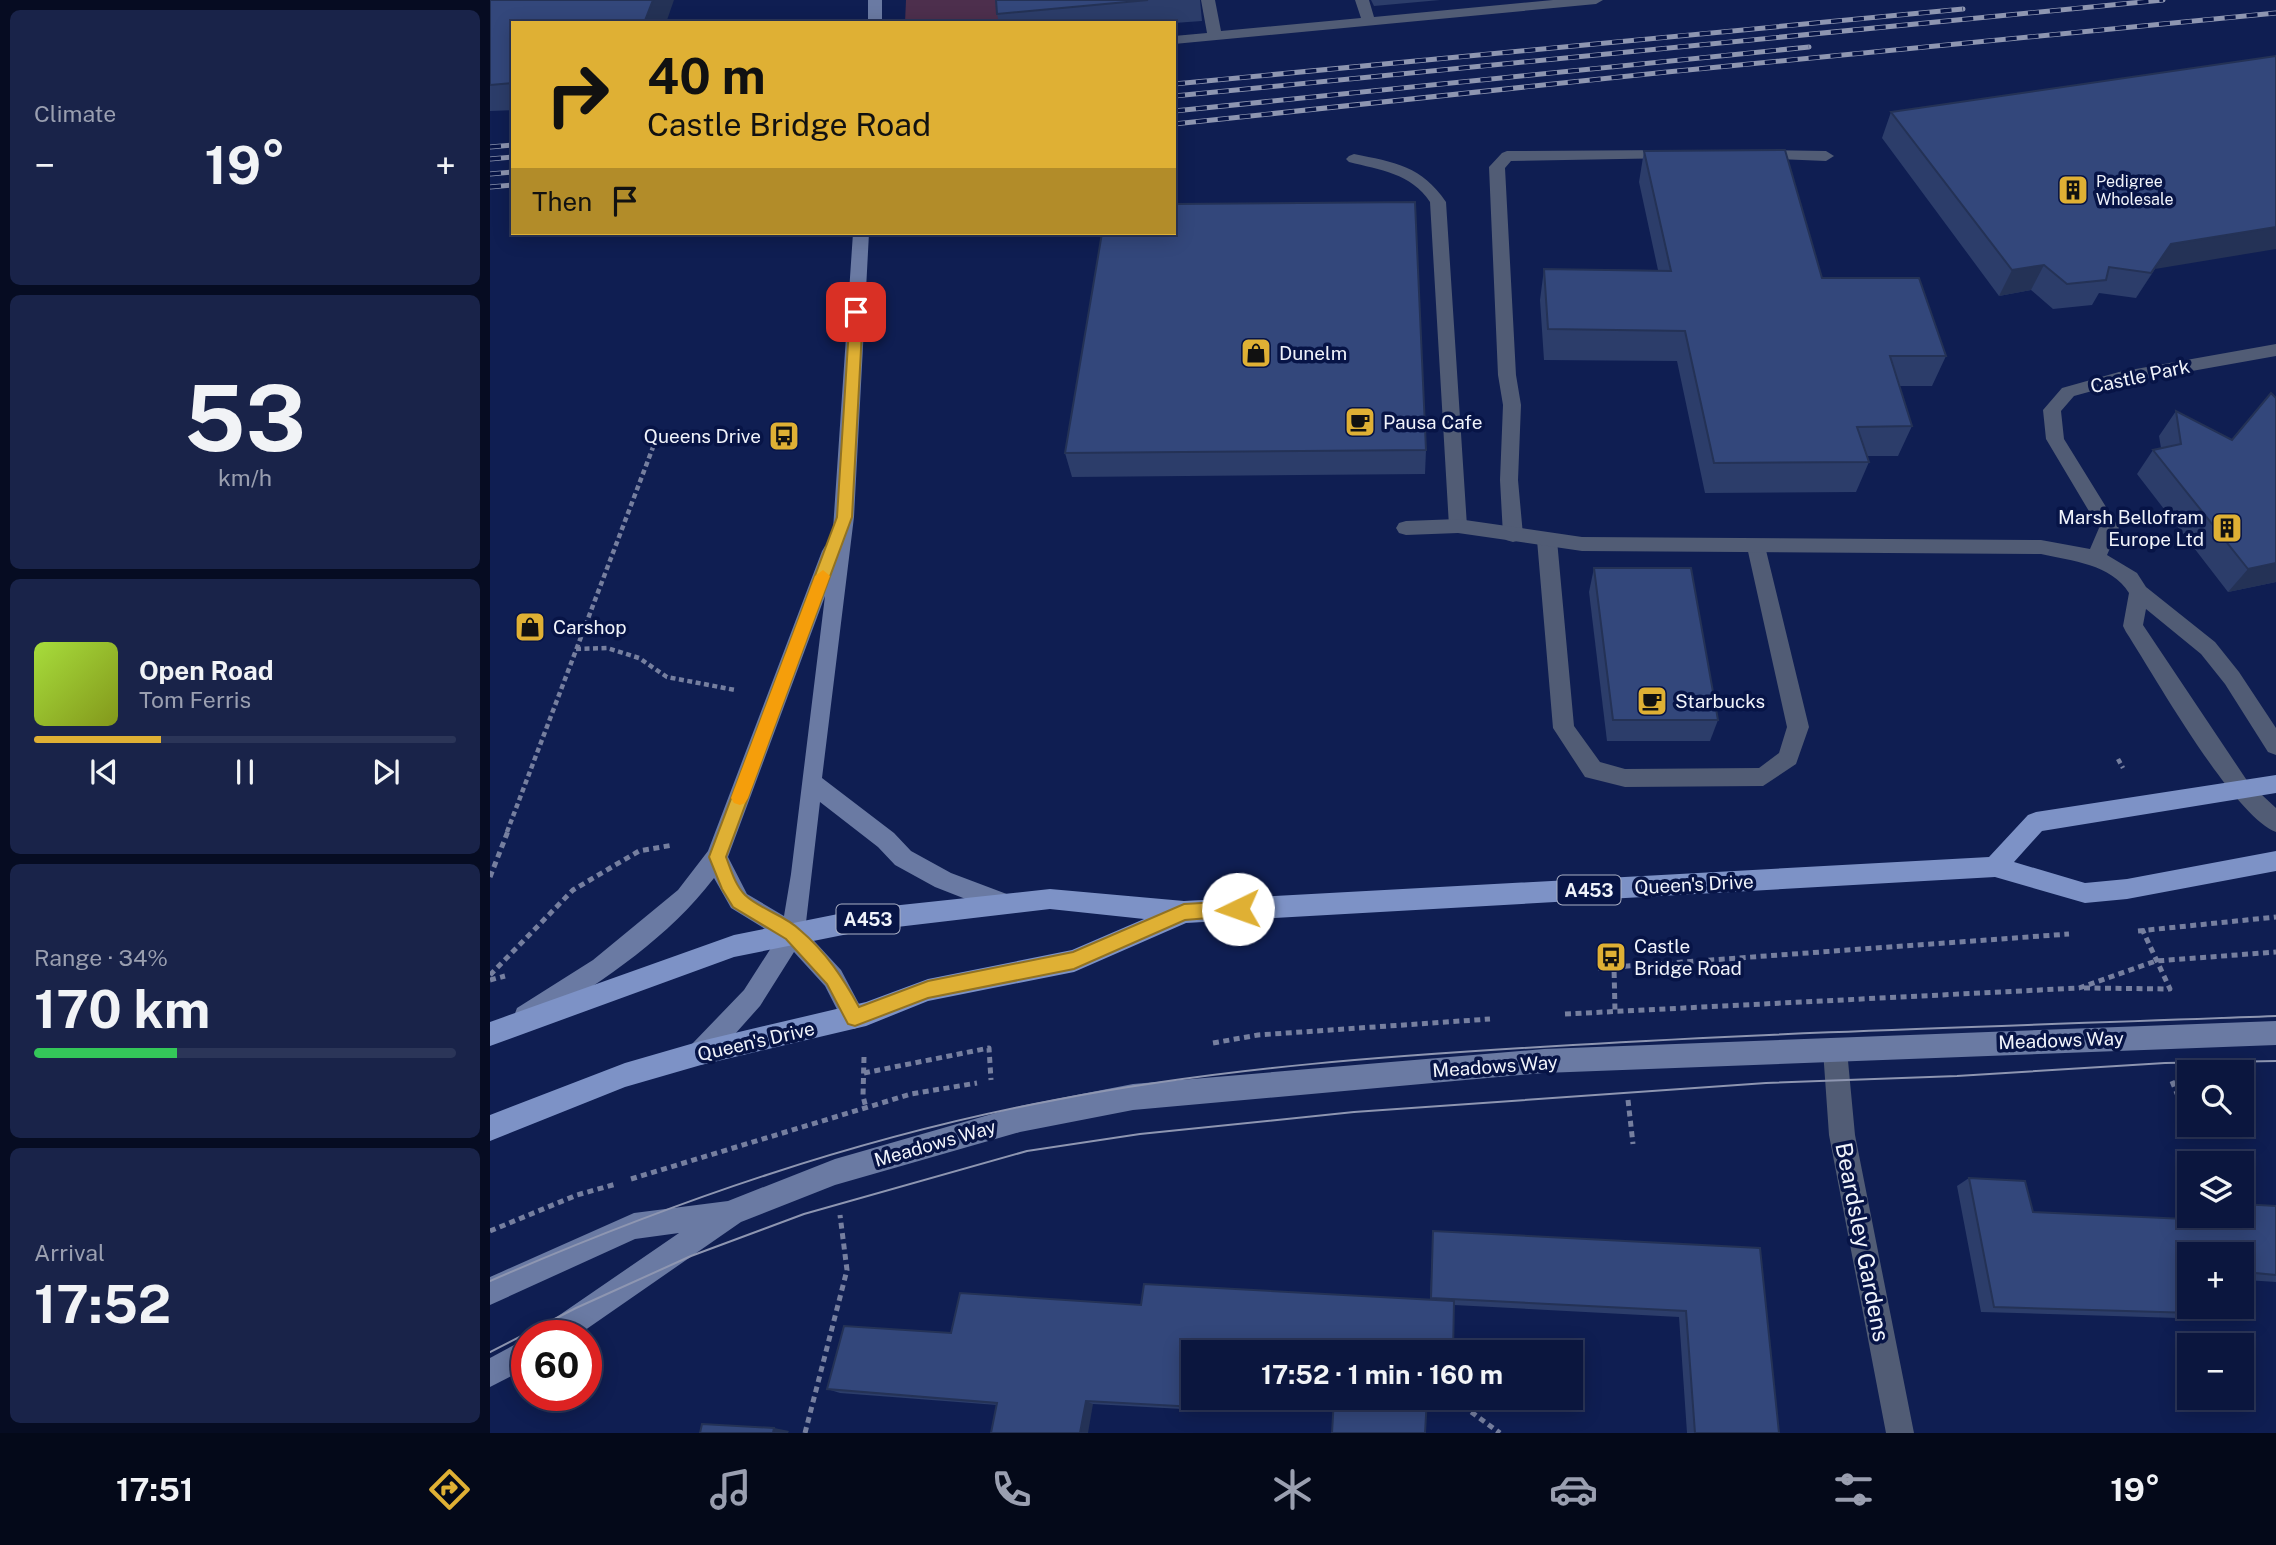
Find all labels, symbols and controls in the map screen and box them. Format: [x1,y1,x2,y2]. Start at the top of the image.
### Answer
text: 40 m [647,47,766,105]
icon: right [532,49,623,140]
text: Climate [34,100,116,127]
text: Castle Bridge Road [647,106,931,143]
text: 19° [204,135,286,196]
text: − [34,143,55,188]
text: + [435,143,456,188]
place label: Pedigree Wholesale [2096,172,2173,209]
building icon: Pedigree Wholesale [2056,173,2090,207]
icon: arrive [606,182,644,220]
text: Then [532,186,592,217]
pin [826,282,886,342]
icon: arrive [837,293,875,331]
shop icon: Dunelm [1239,336,1273,370]
place label: Dunelm [1279,342,1347,364]
street label: Castle Park [2088,355,2192,397]
text: 53 [184,365,306,471]
cafe icon: Pausa Cafe [1343,405,1377,439]
place label: Pausa Cafe [1383,411,1483,433]
bus stop icon: Queens Drive [767,419,801,453]
place label: Queens Drive [644,425,761,447]
text: km/h [218,464,272,491]
place label: Marsh Bellofram Europe Ltd [2058,506,2204,550]
building icon: Marsh Bellofram Europe Ltd [2210,511,2244,545]
shop icon: Carshop [513,610,547,644]
place label: Carshop [553,616,626,638]
text: Open Road [139,655,274,686]
cafe icon: Starbucks [1635,684,1669,718]
text: Tom Ferris [139,686,251,713]
place label: Starbucks [1675,690,1765,712]
icon: previous [85,753,123,791]
icon: pause [226,753,264,791]
icon: next [367,753,405,791]
street label: Queen's Drive [1634,870,1754,898]
position arrow [1201,872,1275,946]
road number: A453 [1558,876,1620,904]
road number: A453 [836,904,900,934]
place label: Castle Bridge Road [1634,935,1742,979]
bus stop icon: Castle Bridge Road [1594,940,1628,974]
text: Range · 34% [34,944,168,971]
text: 170 km [34,979,210,1040]
street label: Queen's Drive [695,1017,817,1065]
street label: Meadows Way [1998,1027,2124,1053]
street label: Meadows Way [1431,1051,1559,1081]
map controls [2177,1060,2254,1410]
button: search [2177,1060,2254,1137]
street label: Meadows Way [872,1115,998,1171]
street label: Beardsley Gardens [1830,1140,1896,1344]
button: layers [2177,1151,2254,1228]
text: Arrival [34,1239,105,1266]
button: + [2177,1242,2254,1319]
text: 17:52 [34,1274,171,1335]
speed limit sign: 60 [511,1320,602,1411]
button: − [2177,1333,2254,1410]
text: 17:52 · 1 min · 160 m [1261,1359,1503,1390]
icon: directions [425,1465,474,1514]
icon: music [706,1465,755,1514]
icon: phone [987,1465,1036,1514]
icon: climate [1268,1465,1317,1514]
icon: car [1549,1465,1598,1514]
icon: filters [1829,1465,1878,1514]
text: 17:51 [116,1471,194,1508]
text: 19° [2110,1471,2160,1508]

